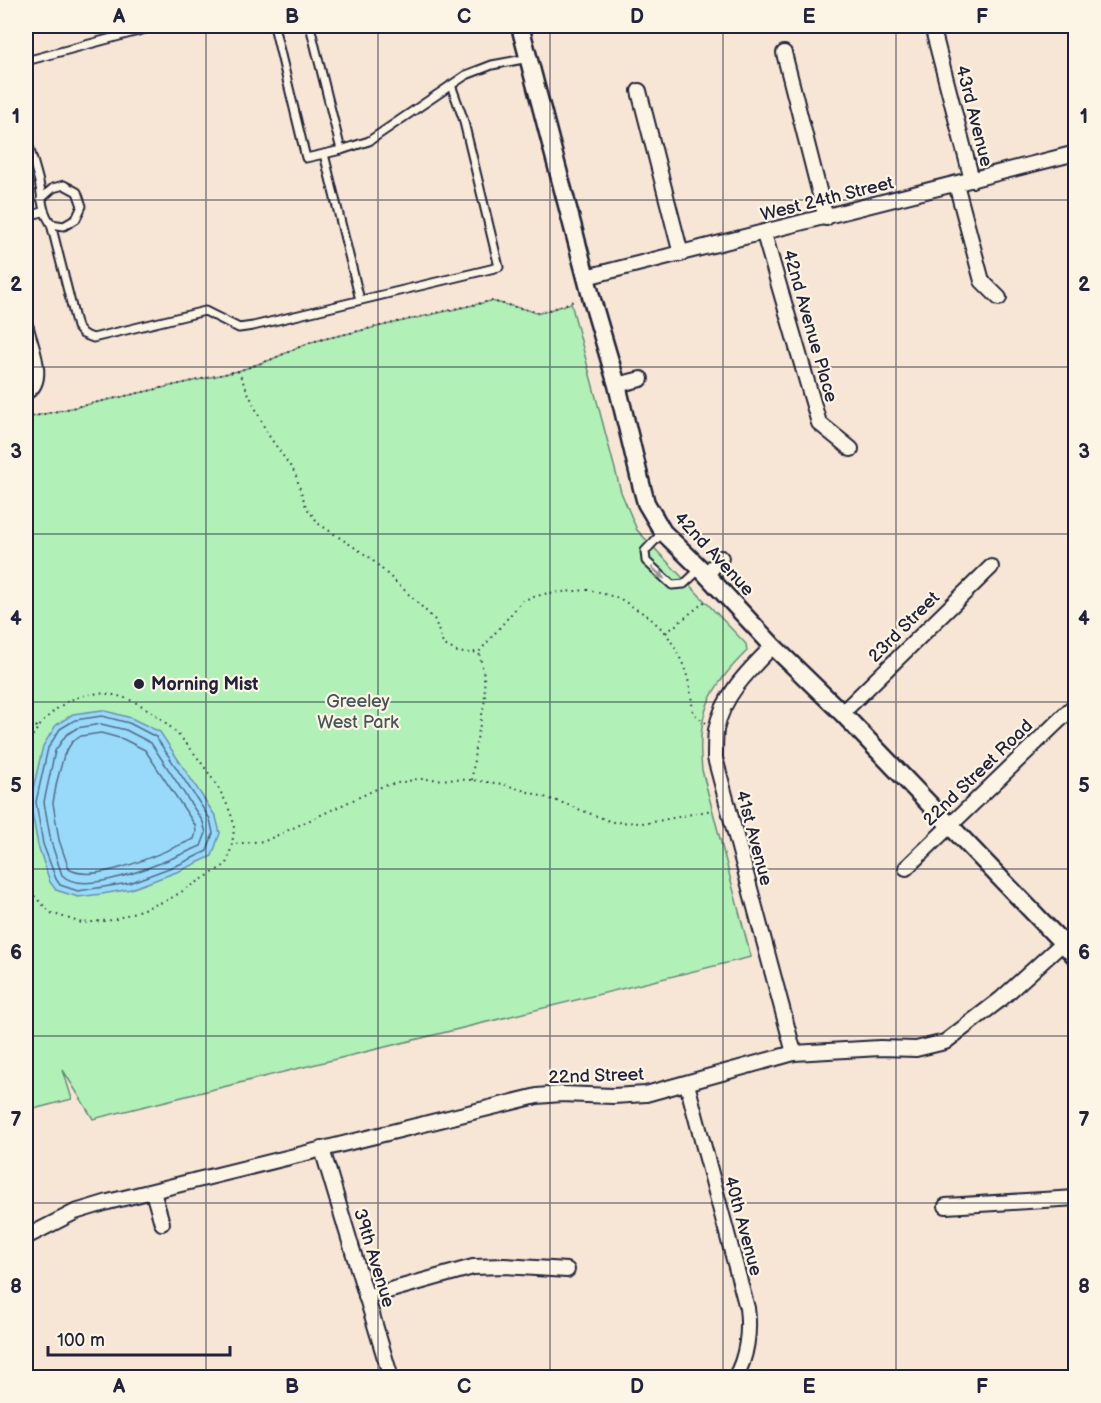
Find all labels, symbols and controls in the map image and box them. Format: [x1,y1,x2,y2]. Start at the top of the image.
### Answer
text: A [112,5,126,29]
text: B [285,5,299,29]
text: C [457,5,471,29]
text: D [630,5,644,29]
text: E [803,5,816,29]
text: F [976,5,988,29]
street label: 43rd Avenue [951,63,997,169]
text: 1 [12,105,20,129]
text: 1 [1080,105,1088,129]
street label: West 24th Street [758,172,896,226]
street label: 42nd Avenue Place [778,247,842,405]
text: 2 [10,273,22,297]
text: 2 [1078,273,1090,297]
text: 3 [10,440,22,464]
text: 3 [1078,440,1090,464]
street label: 42nd Avenue [670,508,758,601]
one-way arrow [651,565,665,579]
street label: 23rd Street [864,587,944,667]
text: 4 [10,607,22,631]
text: 4 [1078,607,1090,631]
place label: Morning Mist [151,674,258,695]
marker: Morning Mist [132,677,146,691]
park label: Greeley West Park [317,691,399,733]
street label: 22nd Street Road [919,715,1037,831]
text: 5 [10,774,22,798]
text: 5 [1078,774,1090,798]
street label: 41st Avenue [731,788,777,888]
text: 6 [10,941,22,965]
text: 6 [1078,941,1090,965]
street label: 22nd Street [548,1064,645,1088]
text: 7 [10,1108,22,1132]
text: 7 [1078,1108,1090,1132]
street label: 40th Avenue [720,1174,766,1278]
street label: 39th Avenue [349,1206,399,1310]
text: 8 [10,1275,22,1299]
text: 8 [1078,1275,1090,1299]
scale bar [48,1319,230,1357]
text: 100 m [57,1330,105,1351]
text: A [112,1375,126,1399]
text: B [285,1375,299,1399]
text: C [457,1375,471,1399]
text: D [630,1375,644,1399]
text: E [803,1375,816,1399]
text: F [976,1375,988,1399]

